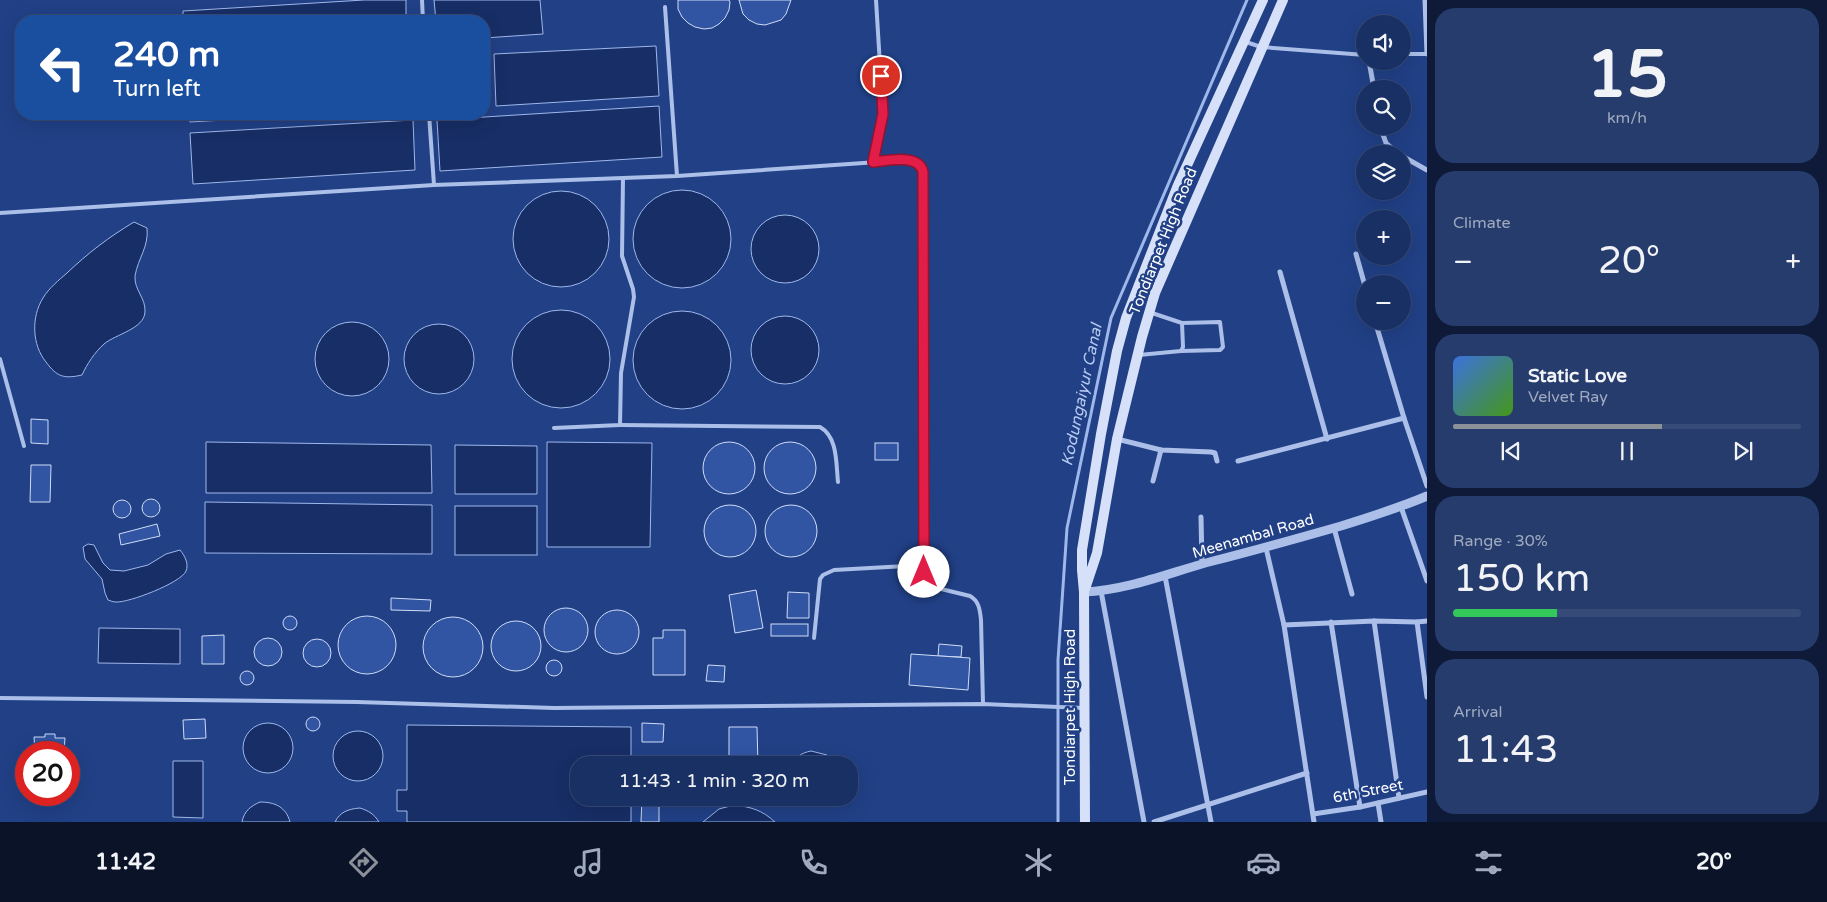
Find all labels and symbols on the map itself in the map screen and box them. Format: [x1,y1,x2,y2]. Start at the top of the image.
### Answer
pin [860,55,902,97]
street label: Tondiarpet High Road [1125,165,1201,317]
water label: Kodungaiyur Canal [1057,320,1107,468]
street label: Meenambal Road [1190,510,1316,562]
position arrow [897,545,949,597]
street label: Tondiarpet High Road [1061,629,1079,785]
speed limit sign: 20 [15,741,80,806]
street label: 6th Street [1331,775,1405,807]

